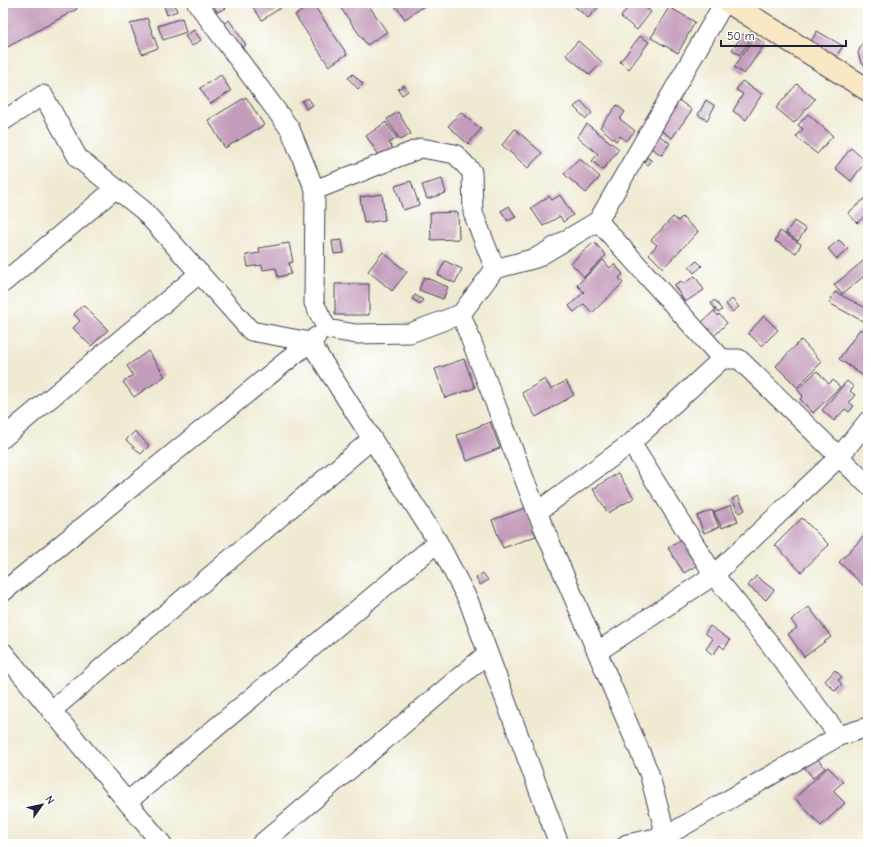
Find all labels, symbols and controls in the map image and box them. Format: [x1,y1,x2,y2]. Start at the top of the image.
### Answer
scale bar [721,22,846,48]
text: 50 m [727,29,755,43]
north arrow [22,785,62,825]
text: N [43,793,57,806]

